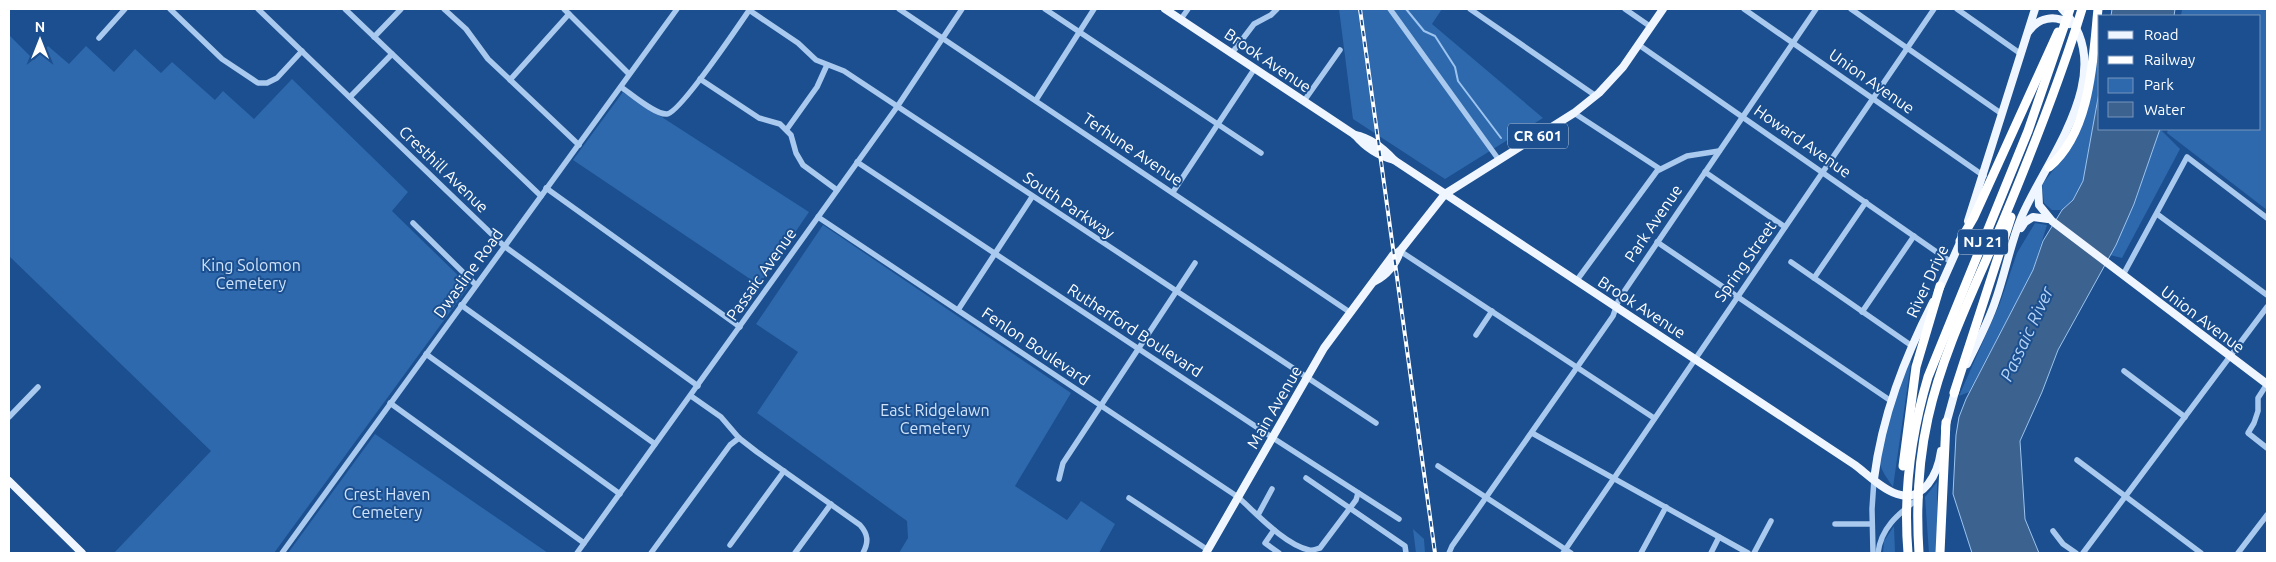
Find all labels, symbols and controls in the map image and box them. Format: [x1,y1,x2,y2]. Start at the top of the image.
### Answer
north arrow [15,15,65,65]
legend [2098,15,2261,130]
text: N [35,19,45,35]
street label: Brook Avenue [1221,24,1315,96]
text: Road [2144,26,2179,43]
street label: Union Avenue [1826,45,1918,117]
text: Railway [2144,51,2195,68]
text: Park [2144,76,2174,93]
street label: Howard Avenue [1751,101,1855,181]
text: Water [2144,101,2185,118]
street label: Terhune Avenue [1080,109,1186,189]
street label: Cresthill Avenue [396,122,492,216]
road number: CR 601 [1508,124,1568,148]
street label: South Parkway [1020,168,1118,242]
street label: Park Avenue [1621,181,1685,265]
street label: Spring Street [1711,217,1780,305]
street label: Passaic Avenue [722,224,800,324]
street label: Dwasline Road [430,225,506,321]
road number: NJ 21 [1958,230,2008,254]
street label: River Drive [1902,242,1952,320]
park label: King Solomon Cemetery [201,256,301,292]
street label: Brook Avenue [1595,272,1689,342]
street label: Rutherford Boulevard [1064,280,1206,380]
water label: Passaic River [1995,282,2057,384]
street label: Union Avenue [2158,282,2248,356]
street label: Fenlon Boulevard [979,303,1093,389]
street label: Main Avenue [1243,362,1305,452]
park label: East Ridgelawn Cemetery [880,401,990,437]
park label: Crest Haven Cemetery [344,485,430,521]

